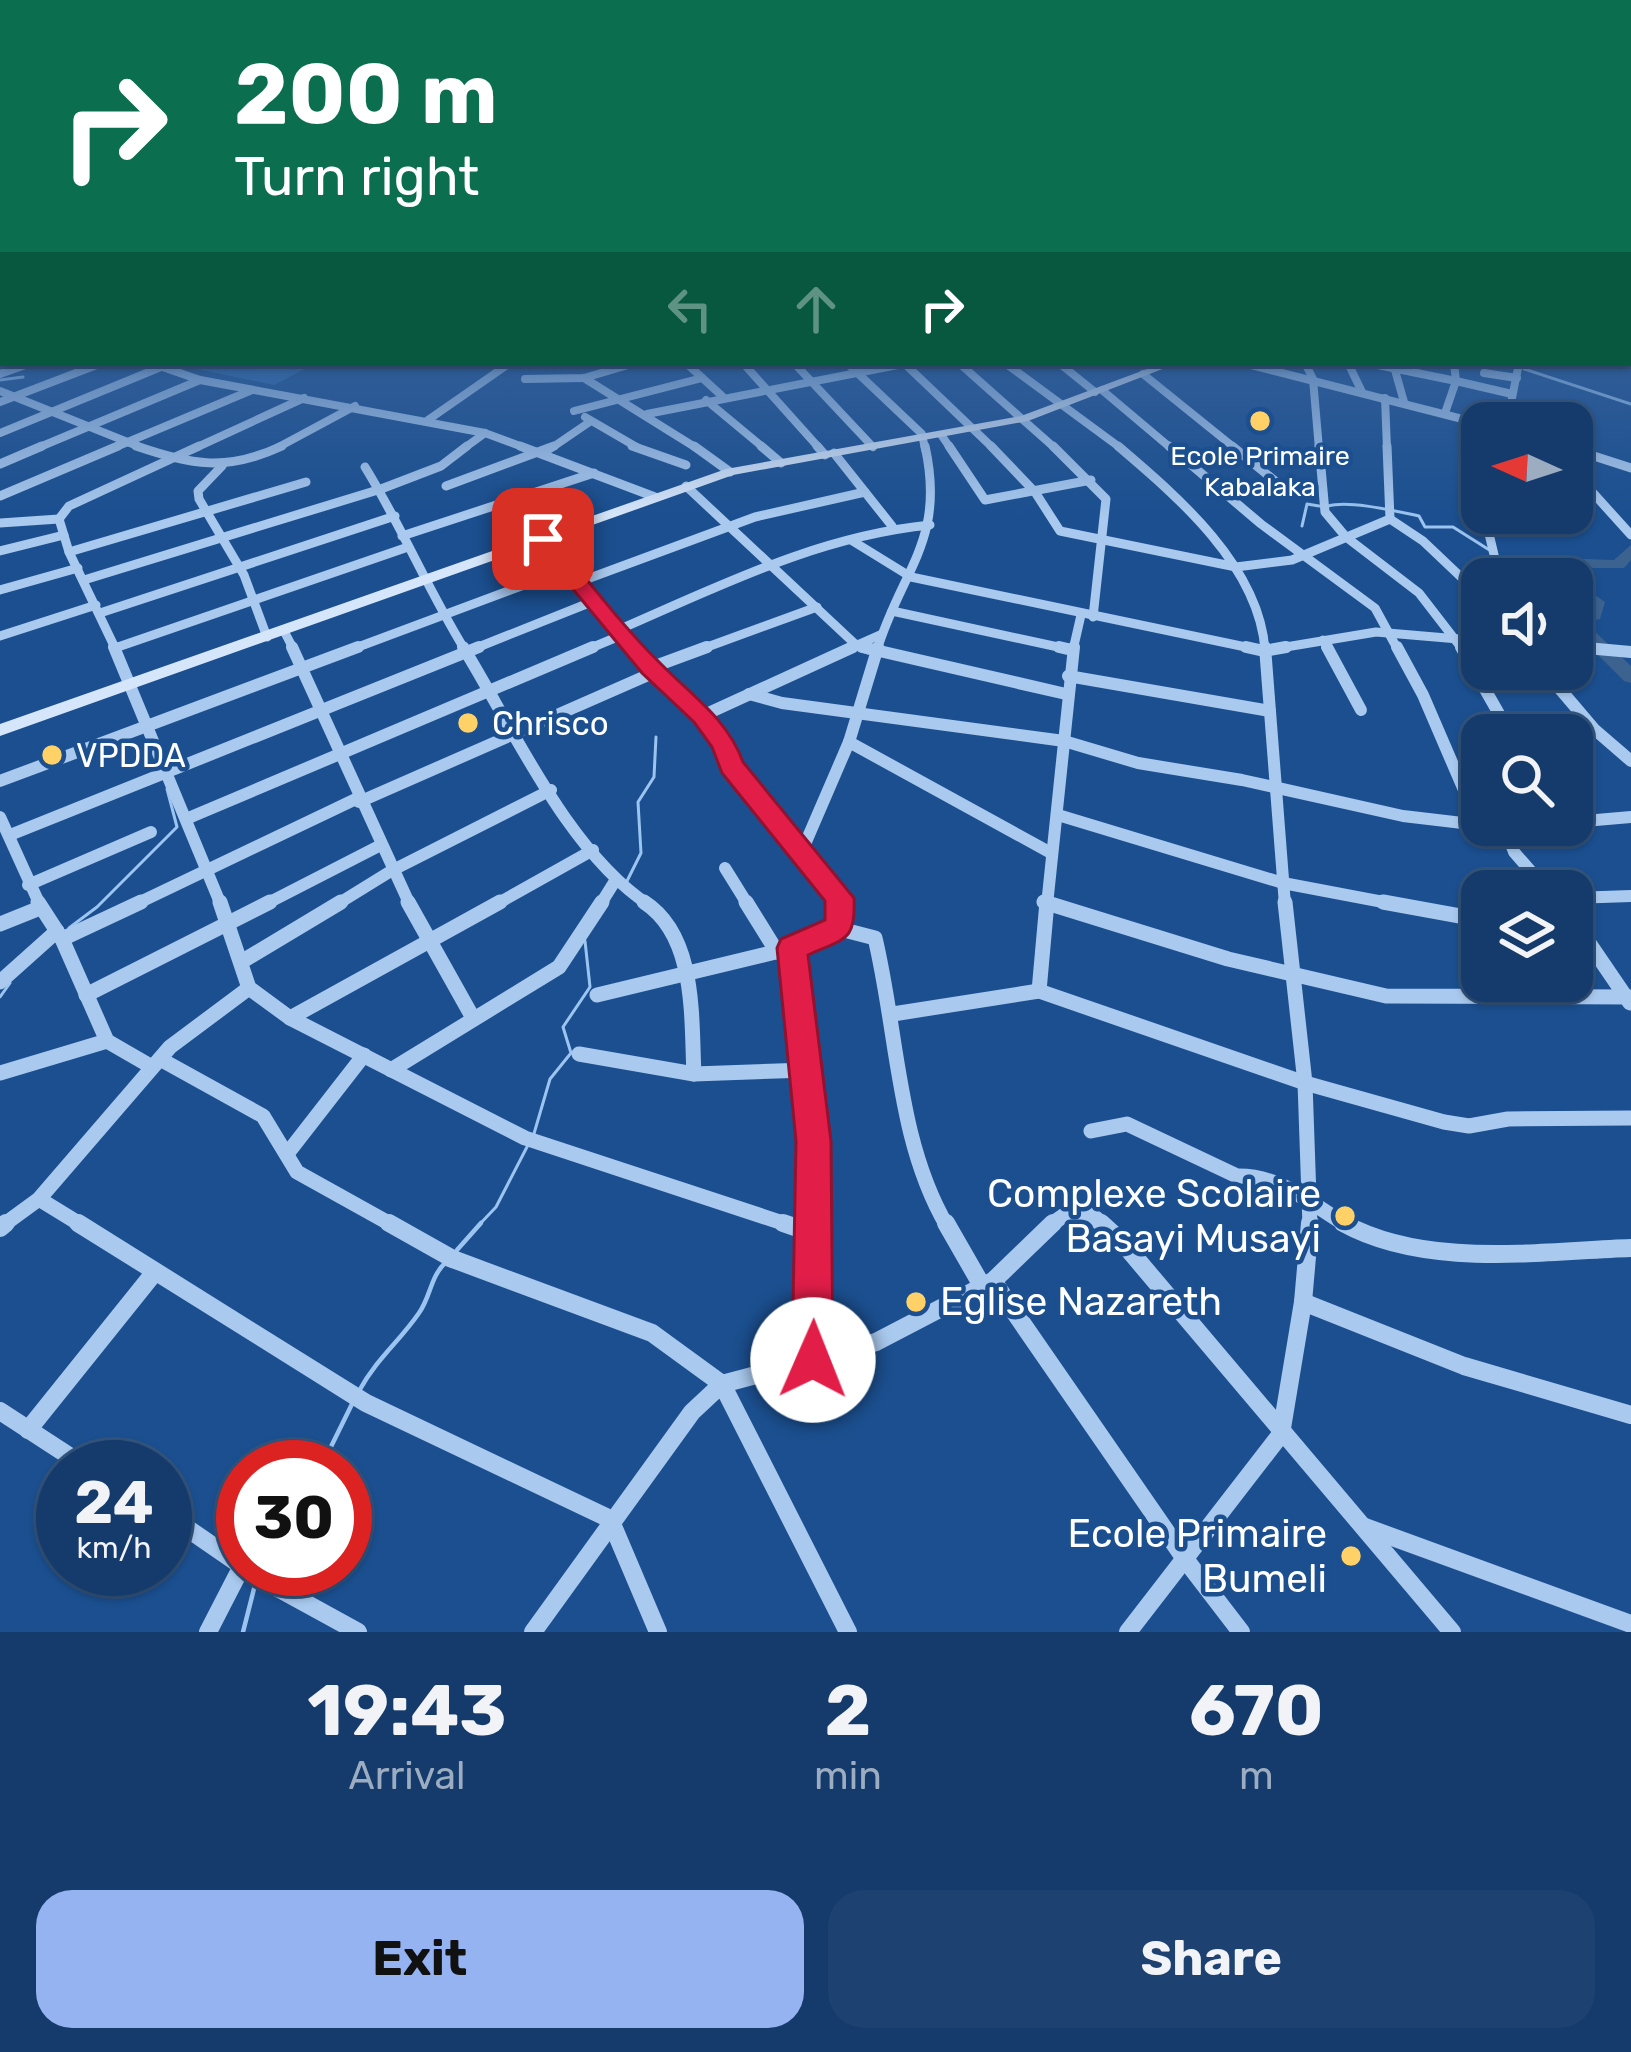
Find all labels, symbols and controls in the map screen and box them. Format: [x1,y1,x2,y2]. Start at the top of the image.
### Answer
text: 200 m [234,44,498,144]
icon: right [36,48,192,204]
text: Turn right [234,145,479,209]
icon: left [657,276,723,342]
icon: ahead [783,276,849,342]
icon: right [909,276,975,342]
north arrow [1461,402,1593,534]
map controls [1461,402,1593,1002]
marker: Ecole Primaire Kabalaka [1247,408,1273,434]
place label: Ecole Primaire Kabalaka [1170,440,1350,503]
pin [492,488,594,590]
icon: arrive [510,506,576,572]
button: sound [1461,558,1593,690]
place label: Chrisco [492,704,609,743]
marker: Chrisco [455,710,481,736]
button: search [1461,714,1593,846]
place label: VPDDA [76,736,186,775]
marker: VPDDA [39,742,65,768]
button: layers [1461,870,1593,1002]
place label: Complexe Scolaire Basayi Musayi [987,1171,1321,1262]
marker: Complexe Scolaire Basayi Musayi [1332,1203,1358,1229]
place label: Eglise Nazareth [940,1279,1222,1325]
marker: Eglise Nazareth [903,1289,929,1315]
position arrow [750,1297,876,1423]
speed limit sign: 30 [216,1440,372,1596]
text: 24 [74,1467,154,1538]
place label: Ecole Primaire Bumeli [1068,1511,1327,1602]
text: km/h [77,1530,151,1566]
marker: Ecole Primaire Bumeli [1338,1543,1364,1569]
text: 19:43 [307,1668,507,1753]
text: 2 [825,1668,871,1753]
text: 670 [1189,1668,1324,1753]
text: Arrival [349,1753,466,1799]
text: min [814,1753,882,1799]
text: m [1239,1753,1274,1799]
button: Exit [36,1890,804,2028]
button: Share [828,1890,1595,2028]

